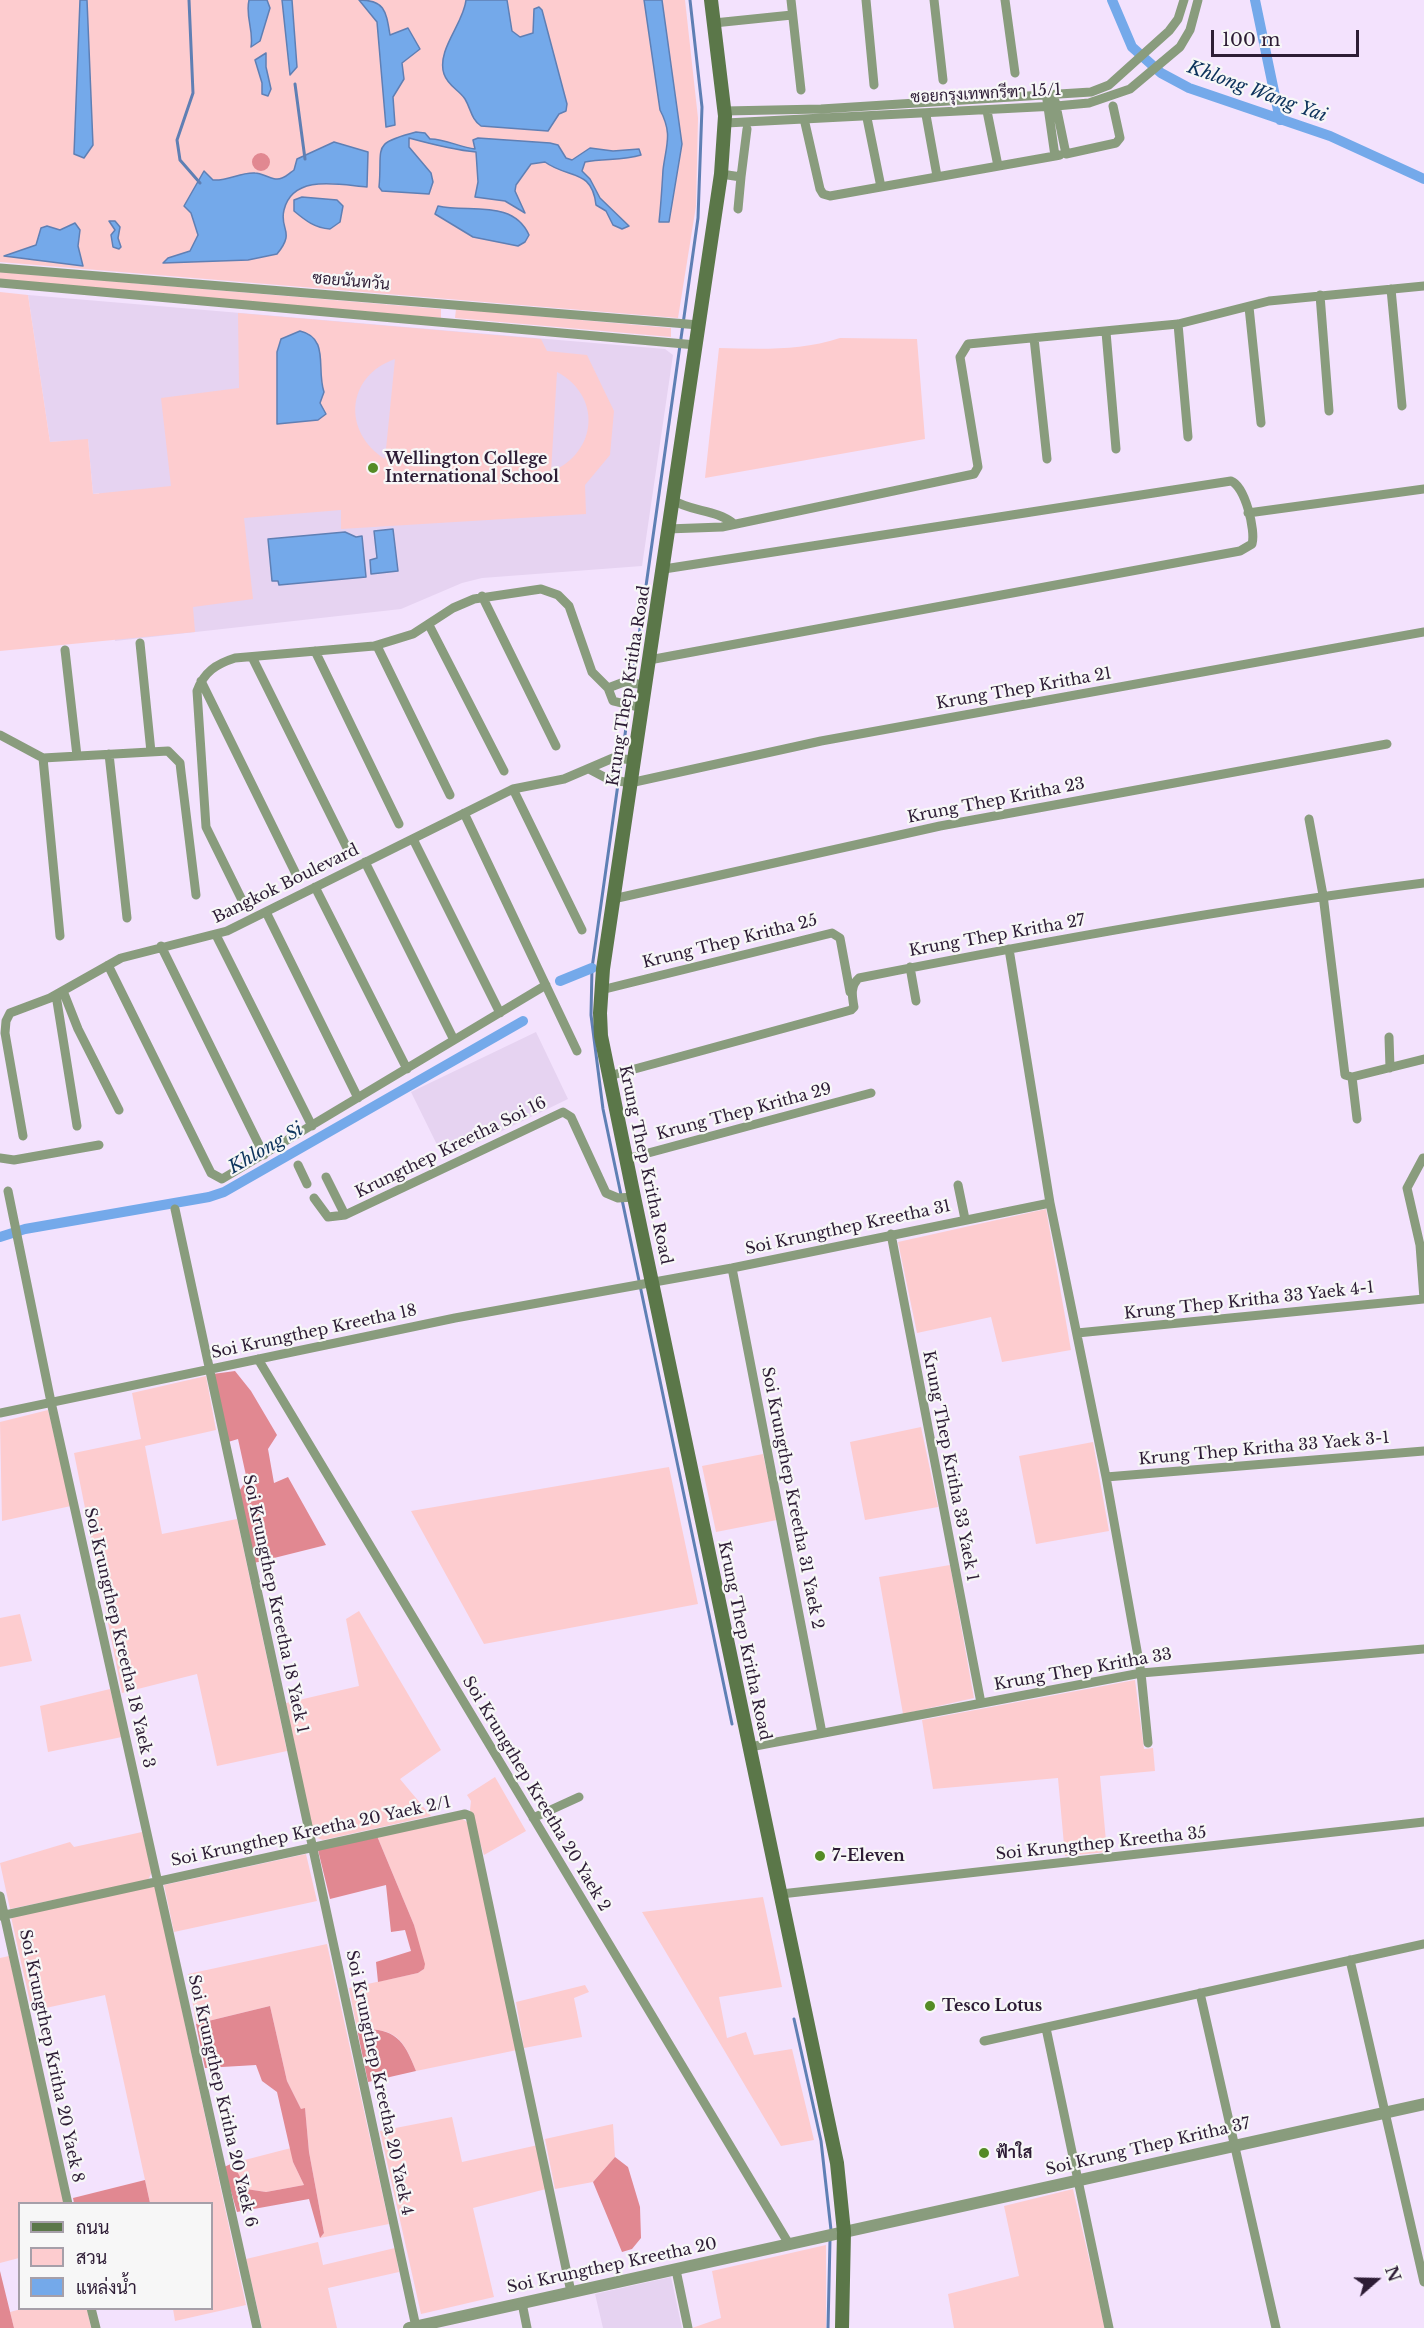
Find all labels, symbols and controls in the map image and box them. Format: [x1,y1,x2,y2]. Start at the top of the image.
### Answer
scale bar [1214,18,1362,56]
text: 100 m [1222,29,1280,51]
water label: Khlong Wang Yai [1184,57,1330,127]
street label: ซอยกรุงเทพกรีฑา 15/1 [910,80,1062,108]
street label: ซอยนันทวัน [311,269,391,295]
place label: Wellington College International School [385,449,559,487]
marker: Wellington College International School [366,461,380,475]
street label: Krung Thep Kritha Road [604,584,654,788]
street label: Krung Thep Kritha 21 [935,664,1113,714]
street label: Krung Thep Kritha 23 [906,774,1086,828]
street label: Bangkok Boulevard [210,840,362,928]
street label: Krung Thep Kritha 25 [641,911,819,973]
street label: Krung Thep Kritha 27 [907,911,1087,961]
street label: Krung Thep Kritha Road [614,1064,676,1266]
street label: Krung Thep Kritha 29 [654,1079,834,1145]
street label: Krungthep Kreetha Soi 16 [352,1093,550,1203]
water label: Khlong Si [225,1119,307,1179]
street label: Soi Krungthep Kreetha 31 [743,1197,953,1259]
street label: Krung Thep Kritha 33 Yaek 4-1 [1123,1278,1375,1324]
street label: Soi Krungthep Kreetha 18 [210,1301,418,1363]
street label: Krung Thep Kritha 33 Yaek 1 [918,1349,982,1583]
street label: Soi Krungthep Kreetha 31 Yaek 2 [757,1365,827,1631]
street label: Krung Thep Kritha 33 Yaek 3-1 [1138,1428,1390,1470]
street label: Soi Krungthep Kreetha 18 Yaek 1 [238,1473,312,1735]
street label: Soi Krungthep Kreetha 18 Yaek 3 [80,1506,158,1770]
street label: Krung Thep Kritha Road [713,1540,775,1742]
street label: Krung Thep Kritha 33 [993,1645,1173,1695]
street label: Soi Krungthep Kreetha 20 Yaek 2 [458,1673,614,1915]
street label: Soi Krungthep Kreetha 20 Yaek 2/1 [169,1793,453,1871]
street label: Soi Krungthep Kreetha 35 [995,1823,1207,1865]
place label: 7-Eleven [832,1846,905,1866]
marker: 7-Eleven [813,1849,827,1863]
street label: Soi Krungthep Kritha 20 Yaek 8 [15,1928,87,2184]
street label: Soi Krungthep Kreetha 20 Yaek 4 [341,1949,417,2217]
street label: Soi Krungthep Kritha 20 Yaek 6 [184,1973,260,2229]
place label: Tesco Lotus [942,1996,1042,2016]
marker: Tesco Lotus [923,1999,937,2013]
street label: Soi Krung Thep Kritha 37 [1044,2114,1252,2180]
place label: ฟ้าใส [996,2143,1032,2163]
marker: ฟ้าใส [977,2146,991,2160]
legend [18,2202,213,2310]
text: ถนน [76,2217,109,2239]
street label: Soi Krungthep Kreetha 20 [505,2234,719,2298]
text: สวน [76,2247,107,2269]
north arrow [1346,2250,1406,2310]
text: N [1381,2263,1405,2284]
text: แหล่งน้ำ [76,2277,137,2299]

